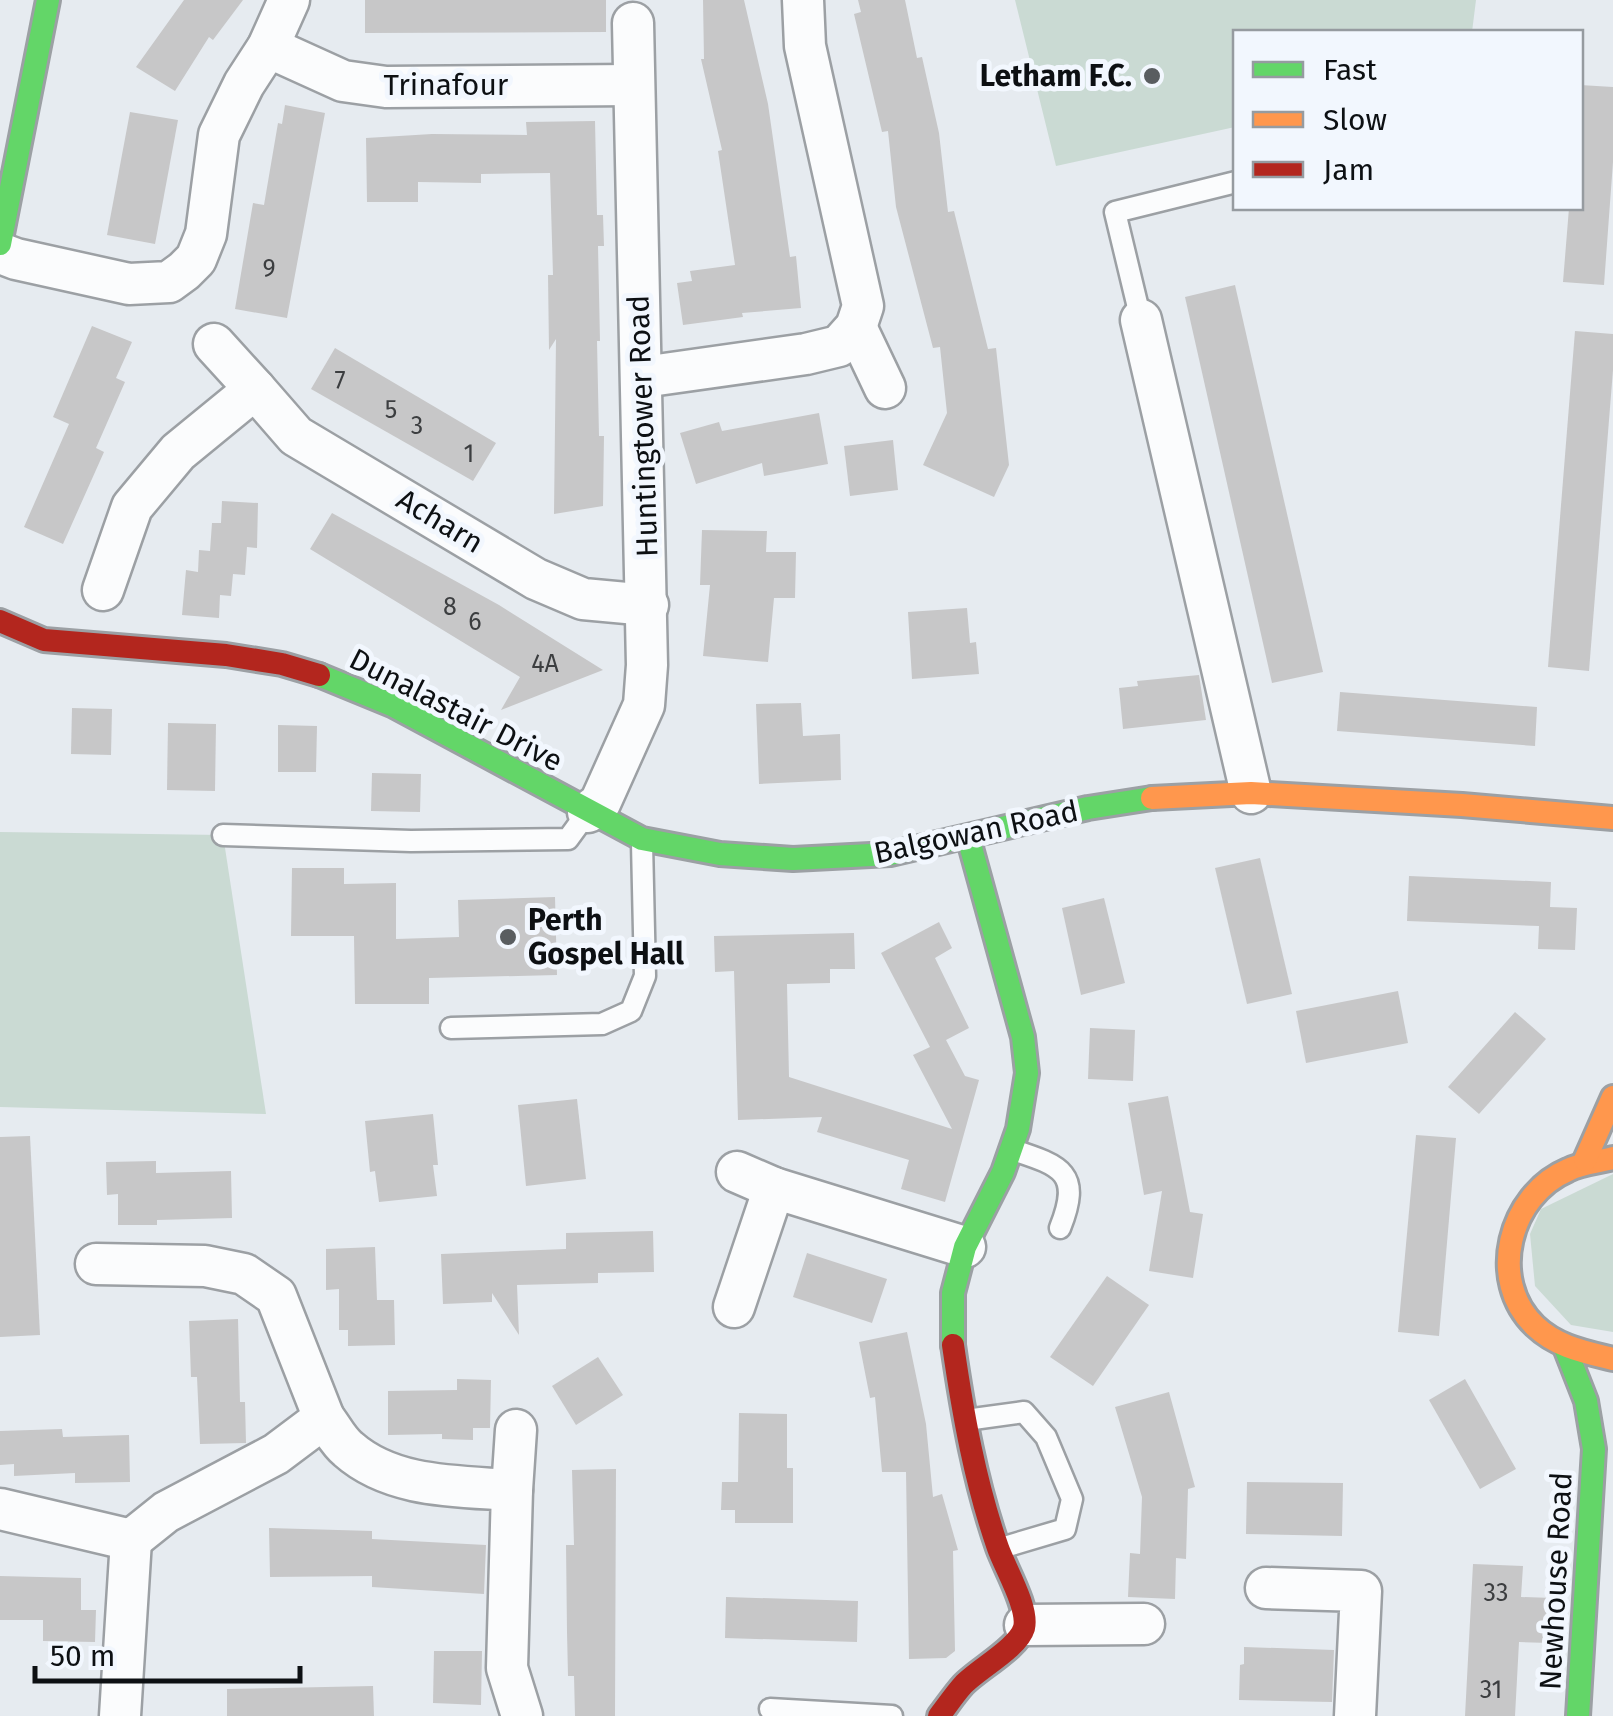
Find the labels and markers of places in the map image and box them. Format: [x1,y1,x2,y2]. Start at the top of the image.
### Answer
place label: Letham F.C. [980,58,1132,94]
marker: Letham F.C. [1141,65,1163,87]
place label: Perth Gospel Hall [528,902,684,972]
marker: Perth Gospel Hall [497,926,519,948]

